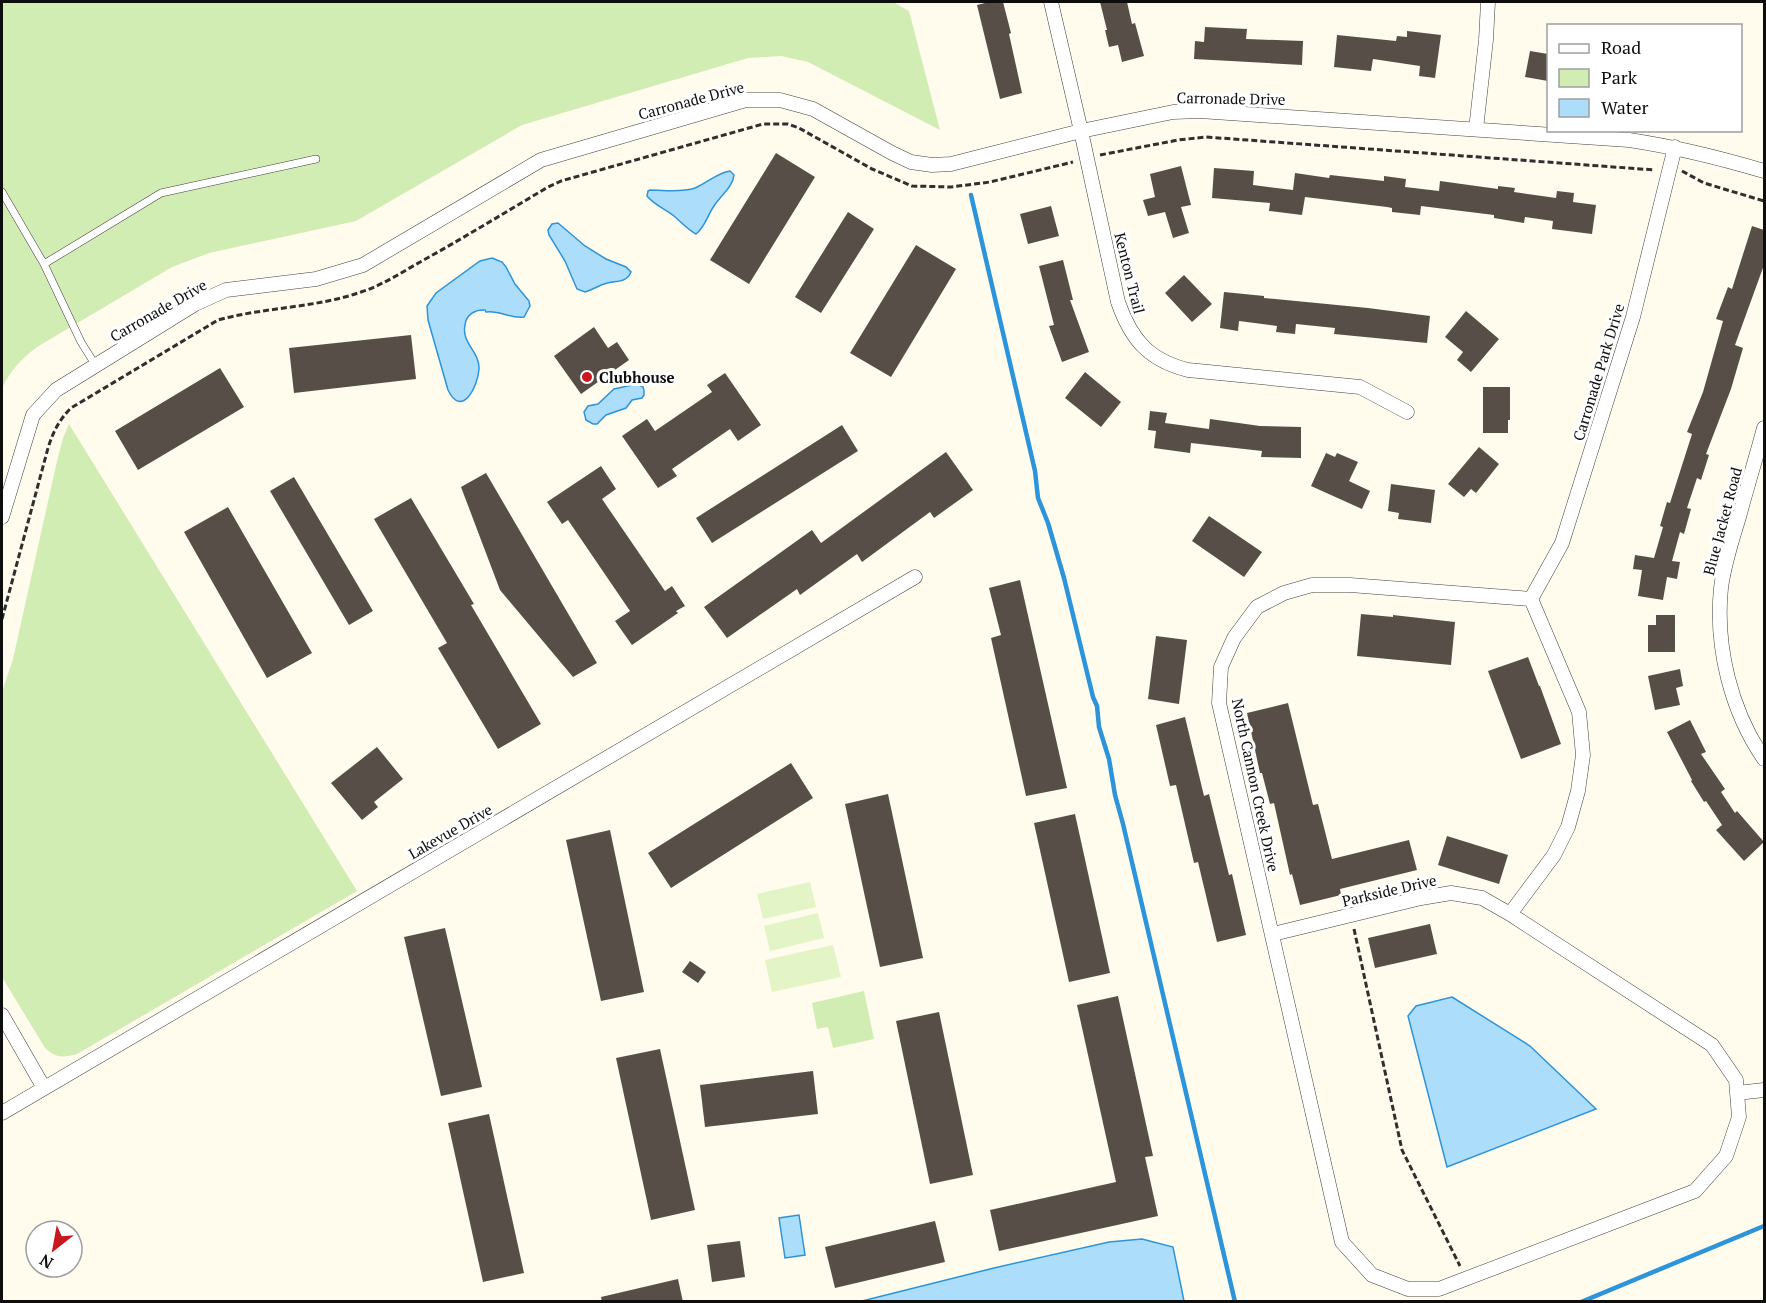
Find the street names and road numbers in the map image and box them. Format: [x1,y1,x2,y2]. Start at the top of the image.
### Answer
street label: Carronade Drive [636,76,746,124]
street label: Carronade Drive [1176,87,1286,109]
street label: Kenton Trail [1110,230,1150,316]
street label: Carronade Drive [106,274,210,346]
street label: Carronade Park Drive [1568,301,1628,443]
street label: Blue Jacket Road [1698,465,1746,577]
street label: North Cannon Creek Drive [1228,697,1284,873]
street label: Lakevue Drive [404,799,496,863]
street label: Parkside Drive [1340,869,1438,911]

